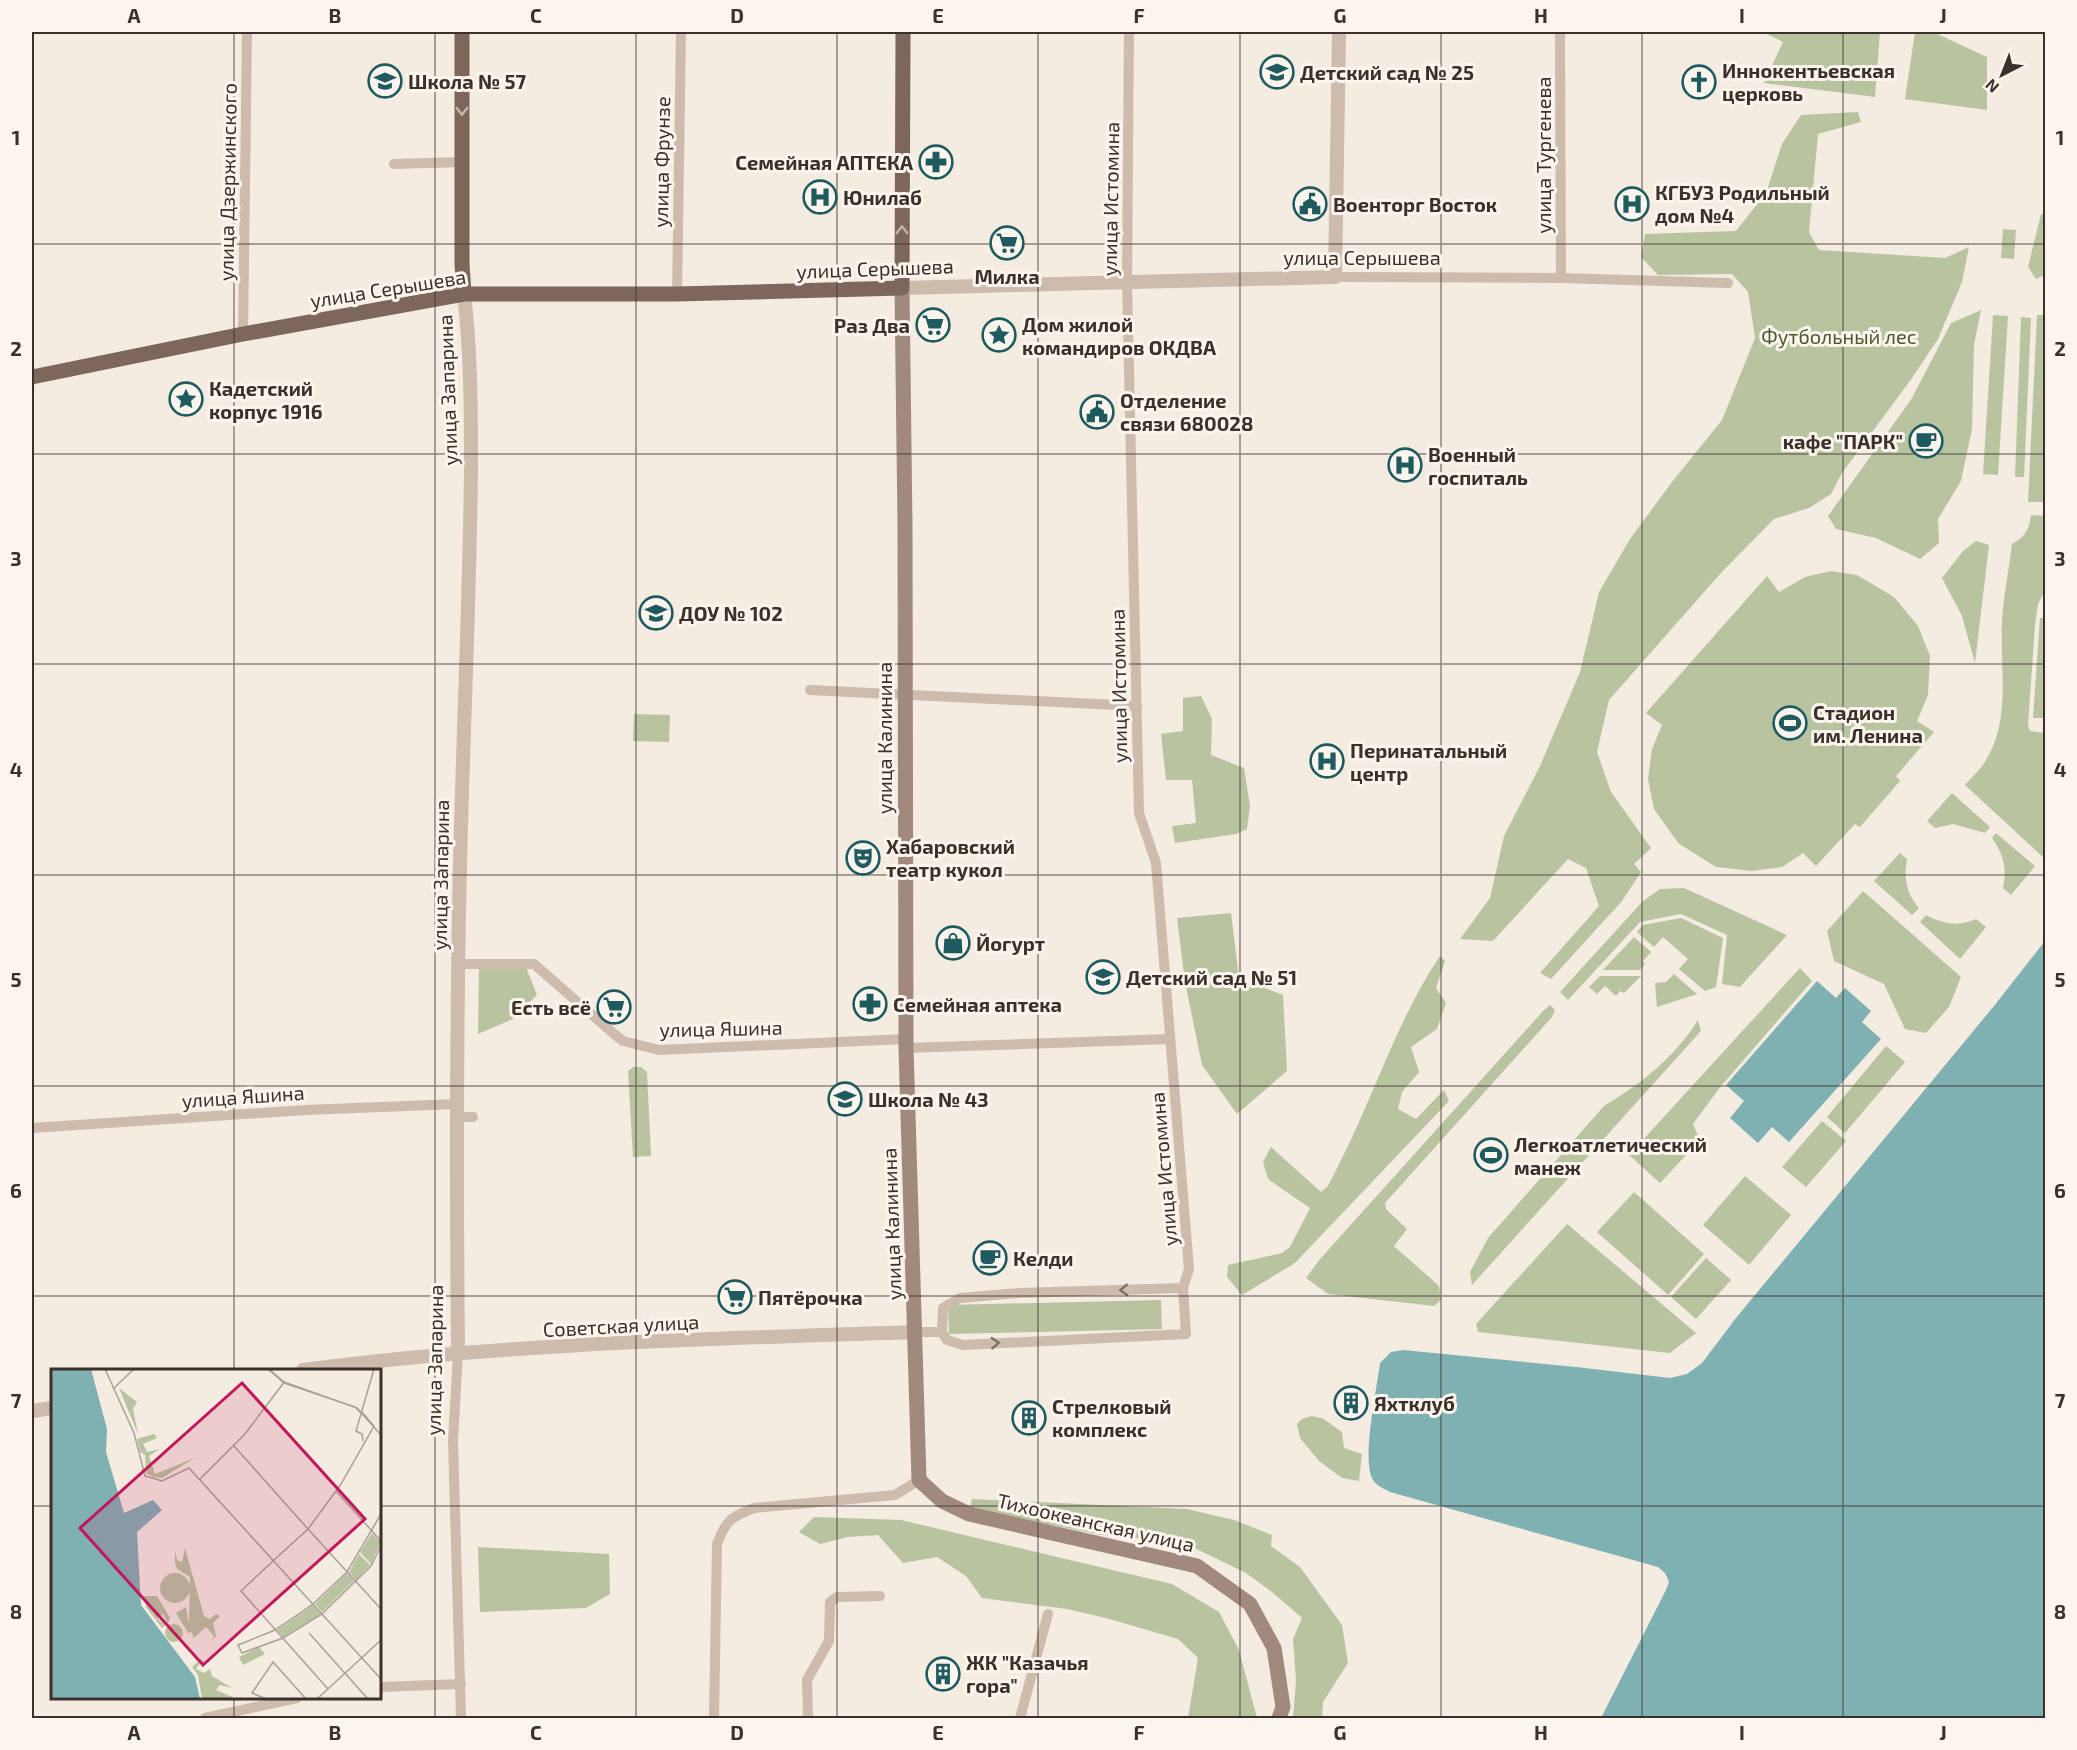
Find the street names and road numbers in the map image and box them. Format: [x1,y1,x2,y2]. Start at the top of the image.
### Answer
street label: улица Тургенева [1531,76,1556,234]
street label: улица Дзержинского [213,83,242,281]
street label: улица Фрунзе [648,96,675,228]
street label: улица Истомина [1097,122,1124,276]
street label: улица Серышева [1283,245,1441,270]
street label: улица Серышева [796,253,954,284]
street label: улица Серышева [308,264,468,313]
street label: улица Запарина [432,314,463,466]
street label: улица Истомина [1105,609,1132,763]
street label: улица Калинина [872,662,897,814]
street label: улица Запарина [427,799,454,951]
street label: улица Яшина [659,1015,783,1042]
street label: улица Яшина [181,1080,305,1113]
street label: улица Истомина [1144,1091,1183,1247]
street label: улица Калинина [876,1147,907,1301]
street label: улица Запарина [421,1284,448,1436]
street label: Советская улица [542,1309,700,1342]
street label: Тихоокеанская улица [995,1488,1197,1557]

